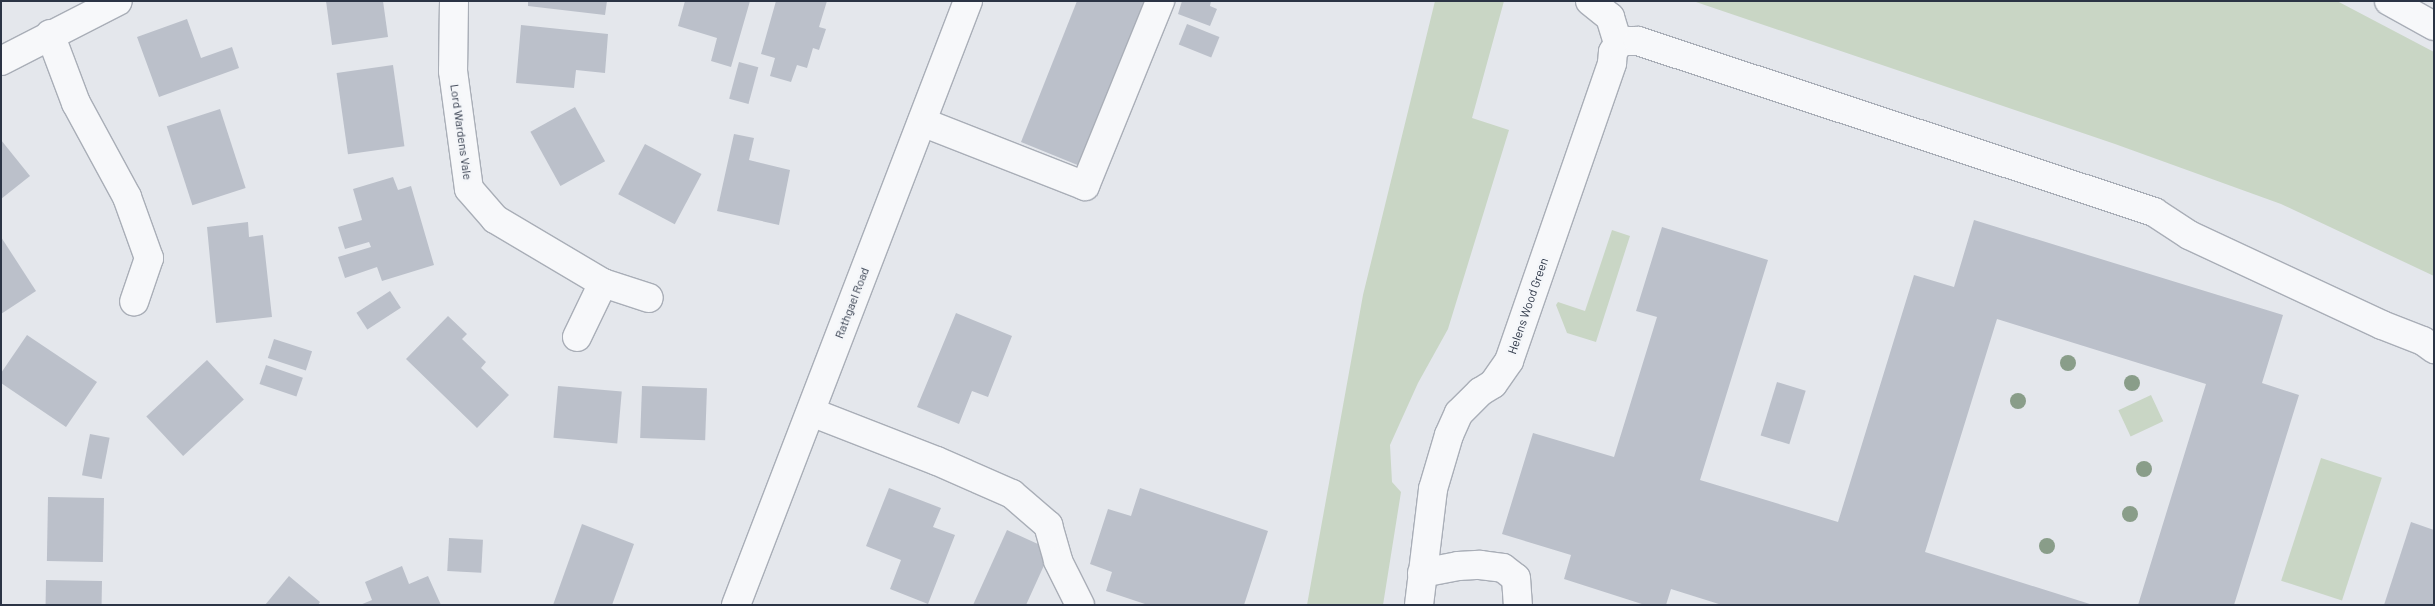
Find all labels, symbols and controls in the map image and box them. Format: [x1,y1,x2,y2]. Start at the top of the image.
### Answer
street label: Lord Wardens Vale [447,83,475,181]
street label: Helens Wood Green [1505,256,1551,356]
street label: Rathgael Road [832,265,872,341]

